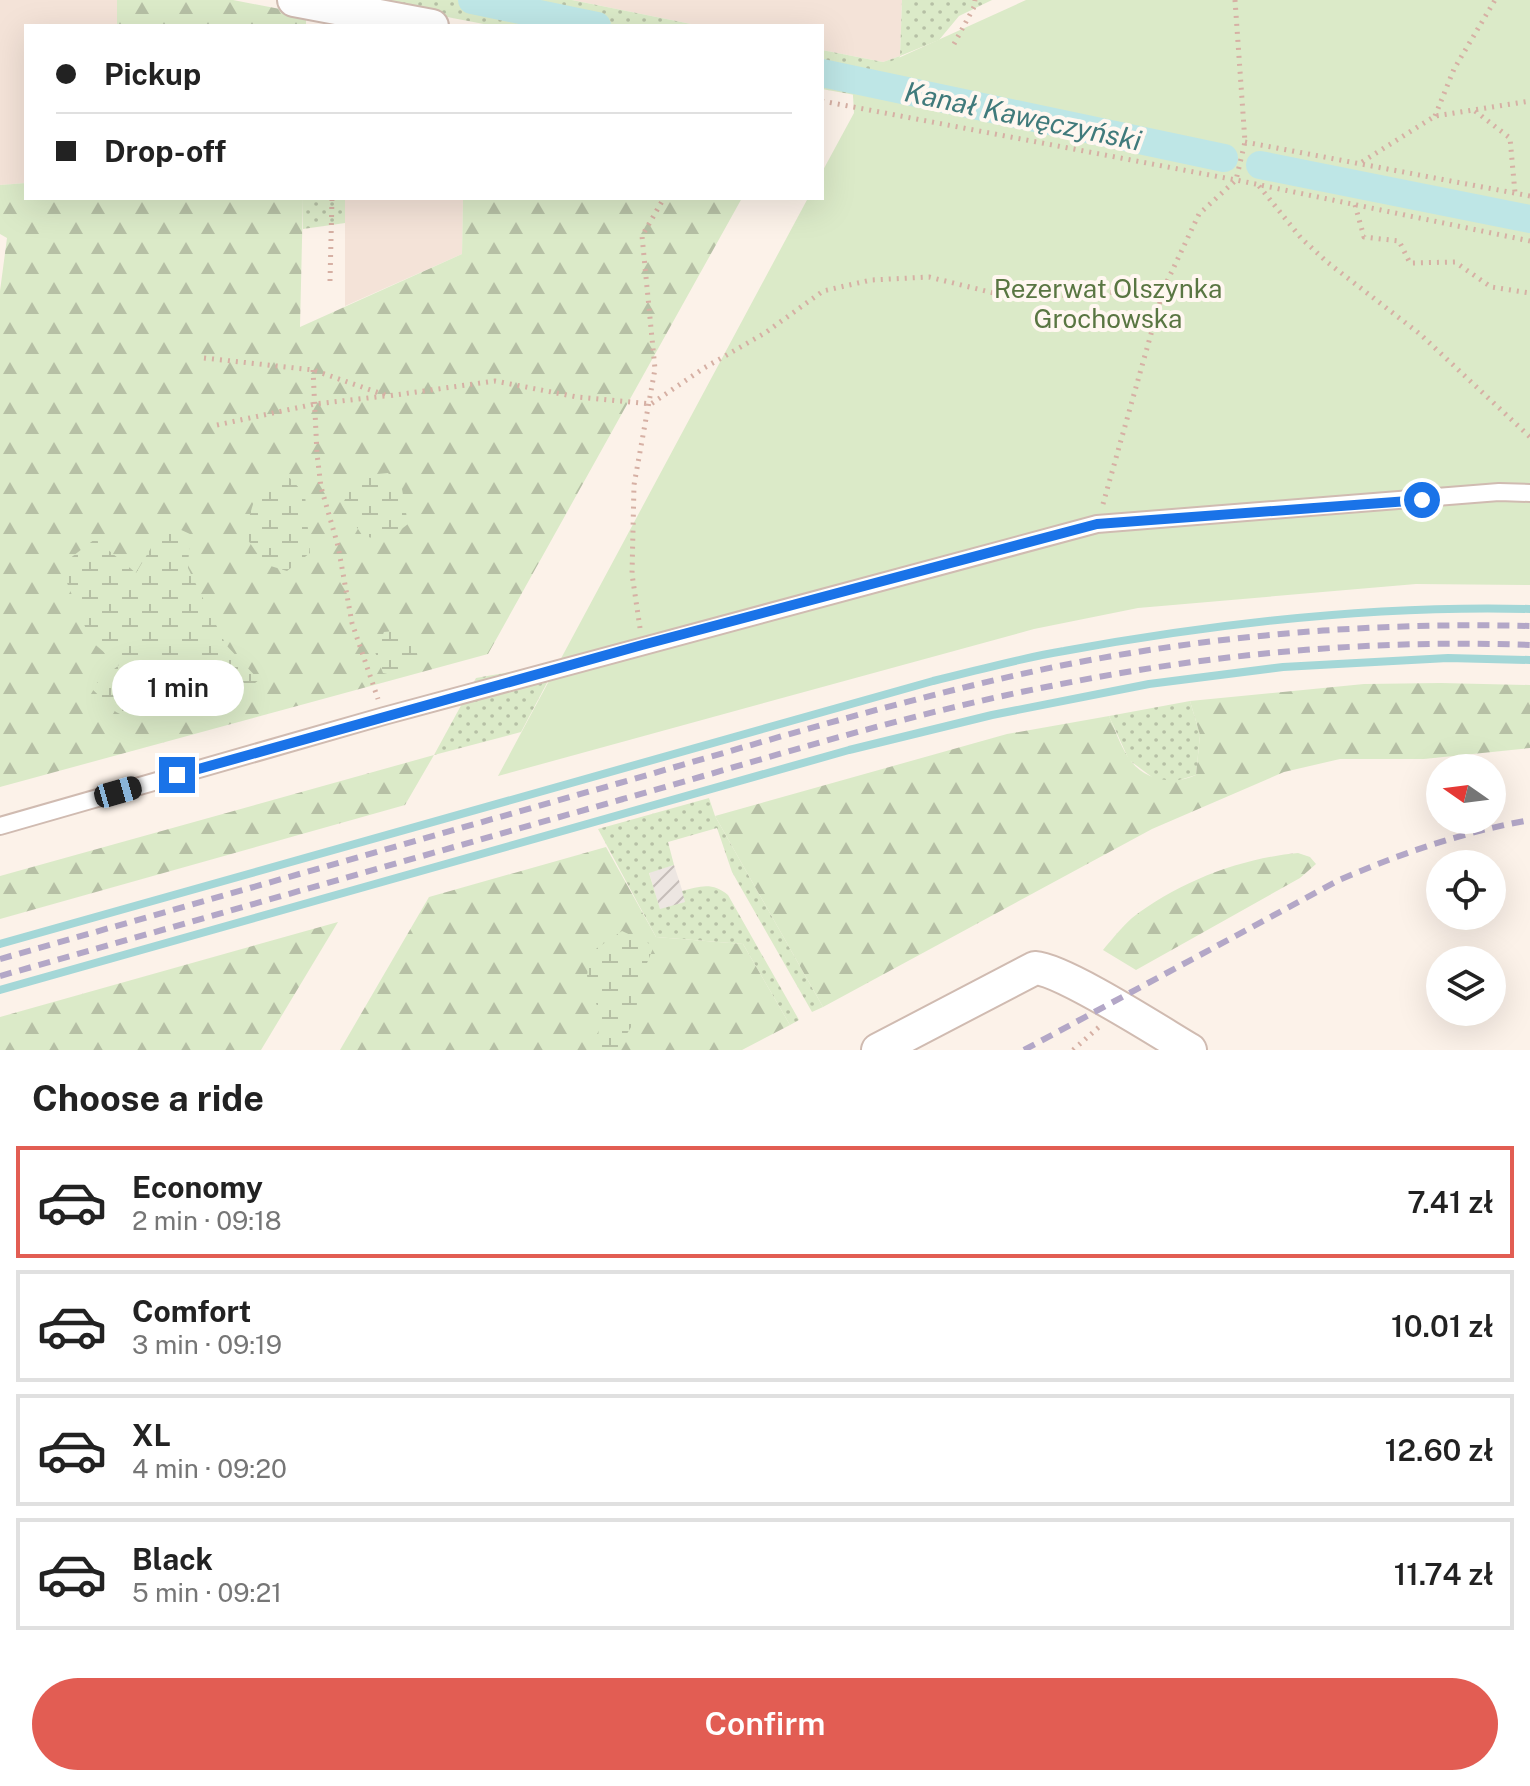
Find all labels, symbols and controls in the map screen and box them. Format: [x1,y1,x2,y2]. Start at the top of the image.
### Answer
text: Pickup [104,56,201,92]
water label: Kanał Kawęczyński [902,74,1145,157]
text: Drop-off [104,133,226,169]
park label: Rezerwat Olszynka Grochowska [994,273,1222,334]
route start [1404,482,1440,518]
callout: 1 min [111,659,243,715]
text: 1 min [147,672,209,703]
north arrow [1426,754,1506,834]
map controls [1426,754,1506,1026]
route end [159,757,195,793]
car [92,774,144,810]
button: locate [1426,850,1506,930]
button: layers [1426,946,1506,1026]
text: Choose a ride [32,1077,264,1119]
icon: car [36,1166,108,1238]
text: Economy [132,1169,263,1205]
text: 7.41 zł [1407,1184,1494,1220]
text: 2 min · 09:18 [132,1205,282,1236]
icon: car [36,1290,108,1362]
text: Comfort [132,1293,251,1329]
text: 10.01 zł [1391,1308,1494,1344]
text: 3 min · 09:19 [132,1329,282,1360]
icon: car [36,1414,108,1486]
text: XL [132,1417,171,1453]
text: 12.60 zł [1385,1432,1494,1468]
text: 4 min · 09:20 [132,1453,287,1484]
icon: car [36,1538,108,1610]
text: Black [132,1541,213,1577]
text: 11.74 zł [1394,1556,1494,1592]
text: 5 min · 09:21 [132,1577,282,1608]
button: Confirm [32,1678,1498,1770]

